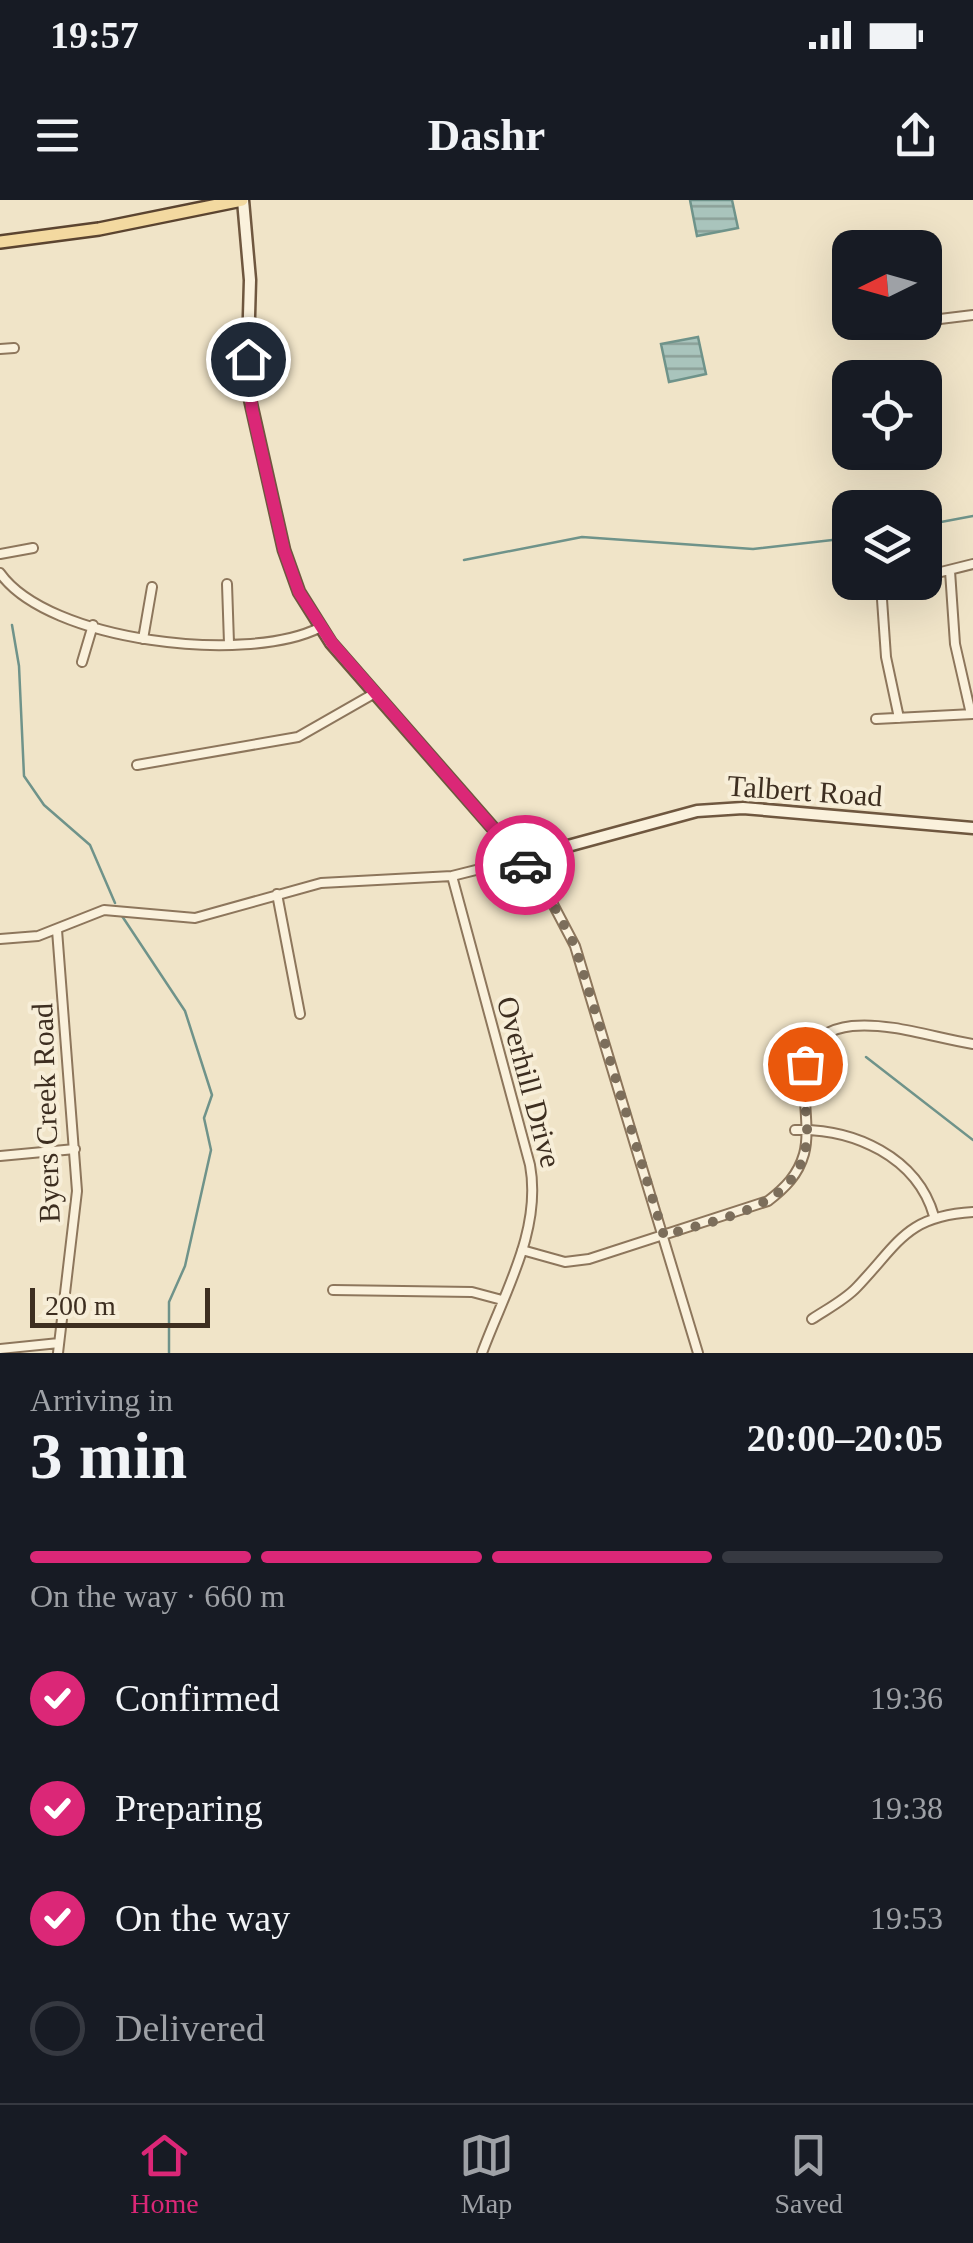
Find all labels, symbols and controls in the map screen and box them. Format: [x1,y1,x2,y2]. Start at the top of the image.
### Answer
text: 19:57 [50,14,139,56]
icon: menu [30,108,85,163]
icon: share [888,108,943,163]
text: Dashr [428,110,545,160]
north arrow [832,230,942,340]
map controls [832,230,942,600]
pin [206,317,291,402]
icon: home [221,332,276,387]
button: locate [832,360,942,470]
button: layers [832,490,942,600]
street label: Talbert Road [726,769,884,812]
courier [475,815,575,915]
icon: car [498,838,553,893]
street label: Overhill Drive [491,993,568,1171]
street label: Byers Creek Road [25,1003,66,1224]
pin [763,1022,848,1107]
icon: bag [778,1037,833,1092]
scale bar [30,1283,210,1328]
text: 200 m [45,1290,116,1321]
text: Arriving in [30,1382,173,1418]
text: 20:00–20:05 [747,1417,943,1459]
text: 3 min [30,1420,187,1492]
text: On the way · 660 m [30,1578,285,1614]
icon: check [30,1671,85,1726]
text: Confirmed [115,1677,280,1719]
text: 19:36 [870,1680,943,1716]
icon: check [30,1781,85,1836]
text: Preparing [115,1787,263,1829]
text: 19:38 [870,1790,943,1826]
icon: check [30,1891,85,1946]
text: On the way [115,1897,290,1939]
text: 19:53 [870,1900,943,1936]
text: Delivered [115,2007,265,2049]
tab: Home [130,2128,199,2220]
tab: Map [459,2128,514,2220]
tab: Saved [774,2128,843,2220]

